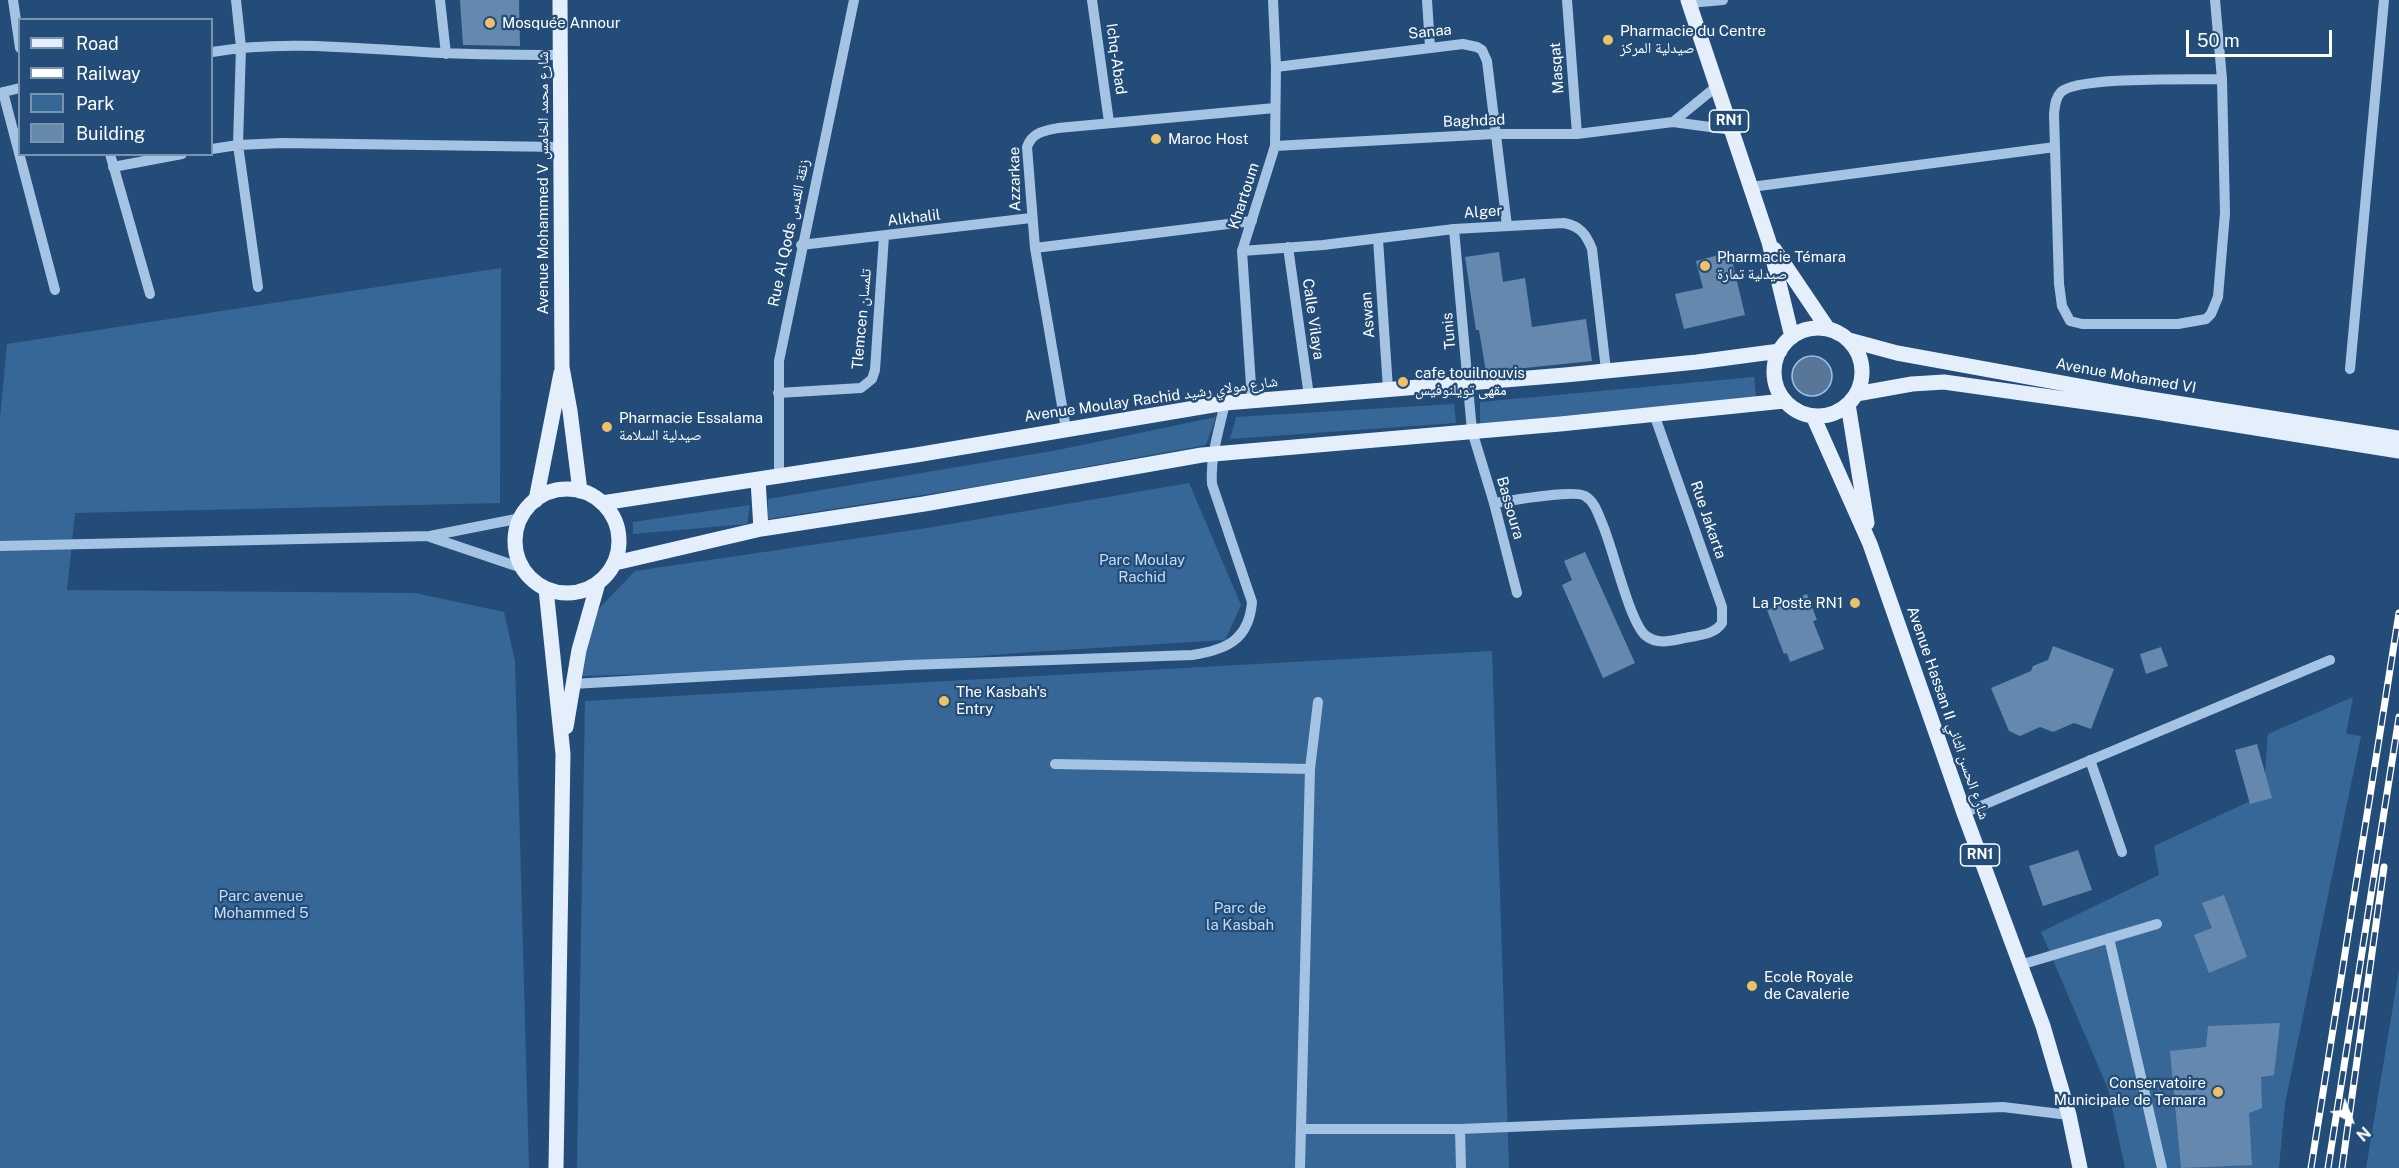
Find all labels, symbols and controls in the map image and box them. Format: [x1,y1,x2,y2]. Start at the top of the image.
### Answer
place label: Mosquée Annour [502,14,621,32]
marker: Mosquée Annour [483,16,497,30]
legend [18,18,213,156]
scale bar [2189,18,2334,56]
street label: Sanaa [1407,21,1453,43]
street label: Ichq-Abad [1102,22,1130,96]
place label: Pharmacie du Centre صيدلية المركز [1620,22,1766,57]
text: 50 m [2197,30,2240,51]
text: Road [76,33,119,54]
marker: Pharmacie du Centre صيدلية المركز [1601,33,1615,47]
street label: Masqat [1546,42,1568,94]
street label: Avenue Mohammed V شارع محمد الخامس [534,51,552,315]
text: Railway [76,63,141,84]
text: Park [76,93,114,114]
road number: RN1 [1710,110,1748,132]
street label: Baghdad [1442,111,1506,131]
text: Building [76,123,145,144]
place label: Maroc Host [1168,130,1249,148]
marker: Maroc Host [1149,132,1163,146]
street label: Azzarkae [1005,147,1025,211]
street label: Rue Al Qods زنقة القدس [765,158,813,308]
street label: Khartoum [1225,161,1263,231]
street label: Alger [1463,202,1503,222]
street label: Alkhalil [886,206,942,230]
place label: Pharmacie Témara صيدلية تمارة [1717,248,1846,283]
marker: Pharmacie Témara صيدلية تمارة [1698,259,1712,273]
street label: Tlemcen تلمسان [849,268,875,370]
street label: Calle Vilaya [1298,277,1328,361]
street label: Aswan [1357,291,1379,339]
street label: Tunis [1438,312,1460,350]
street label: Avenue Mohamed VI [2054,355,2198,397]
place label: cafe touilnouvis مقهى تويلنوفيس [1415,364,1525,399]
street label: Avenue Moulay Rachid شارع مولاي رشيد [1023,372,1279,426]
marker: cafe touilnouvis مقهى تويلنوفيس [1396,375,1410,389]
place label: Pharmacie Essalama صيدلية السلامة [619,409,763,444]
marker: Pharmacie Essalama صيدلية السلامة [600,420,614,434]
street label: Bassoura [1492,474,1528,542]
street label: Rue Jakarta [1686,479,1730,561]
park label: Parc Moulay Rachid [1099,551,1185,586]
place label: La Poste RN1 [1752,594,1843,612]
marker: La Poste RN1 [1848,596,1862,610]
street label: Avenue Hassan II شارع الحسن الثاني [1903,604,1993,822]
place label: The Kasbah's Entry [956,683,1047,718]
marker: The Kasbah's Entry [937,694,951,708]
road number: RN1 [1960,844,2000,866]
park label: Parc avenue Mohammed 5 [213,887,309,922]
park label: Parc de la Kasbah [1206,899,1274,934]
place label: Ecole Royale de Cavalerie [1764,968,1853,1003]
marker: Ecole Royale de Cavalerie [1745,979,1759,993]
place label: Conservatoire Municipale de Temara [2054,1074,2206,1109]
marker: Conservatoire Municipale de Temara [2211,1085,2225,1099]
north arrow [2321,1090,2381,1150]
text: N [2352,1122,2374,1145]

